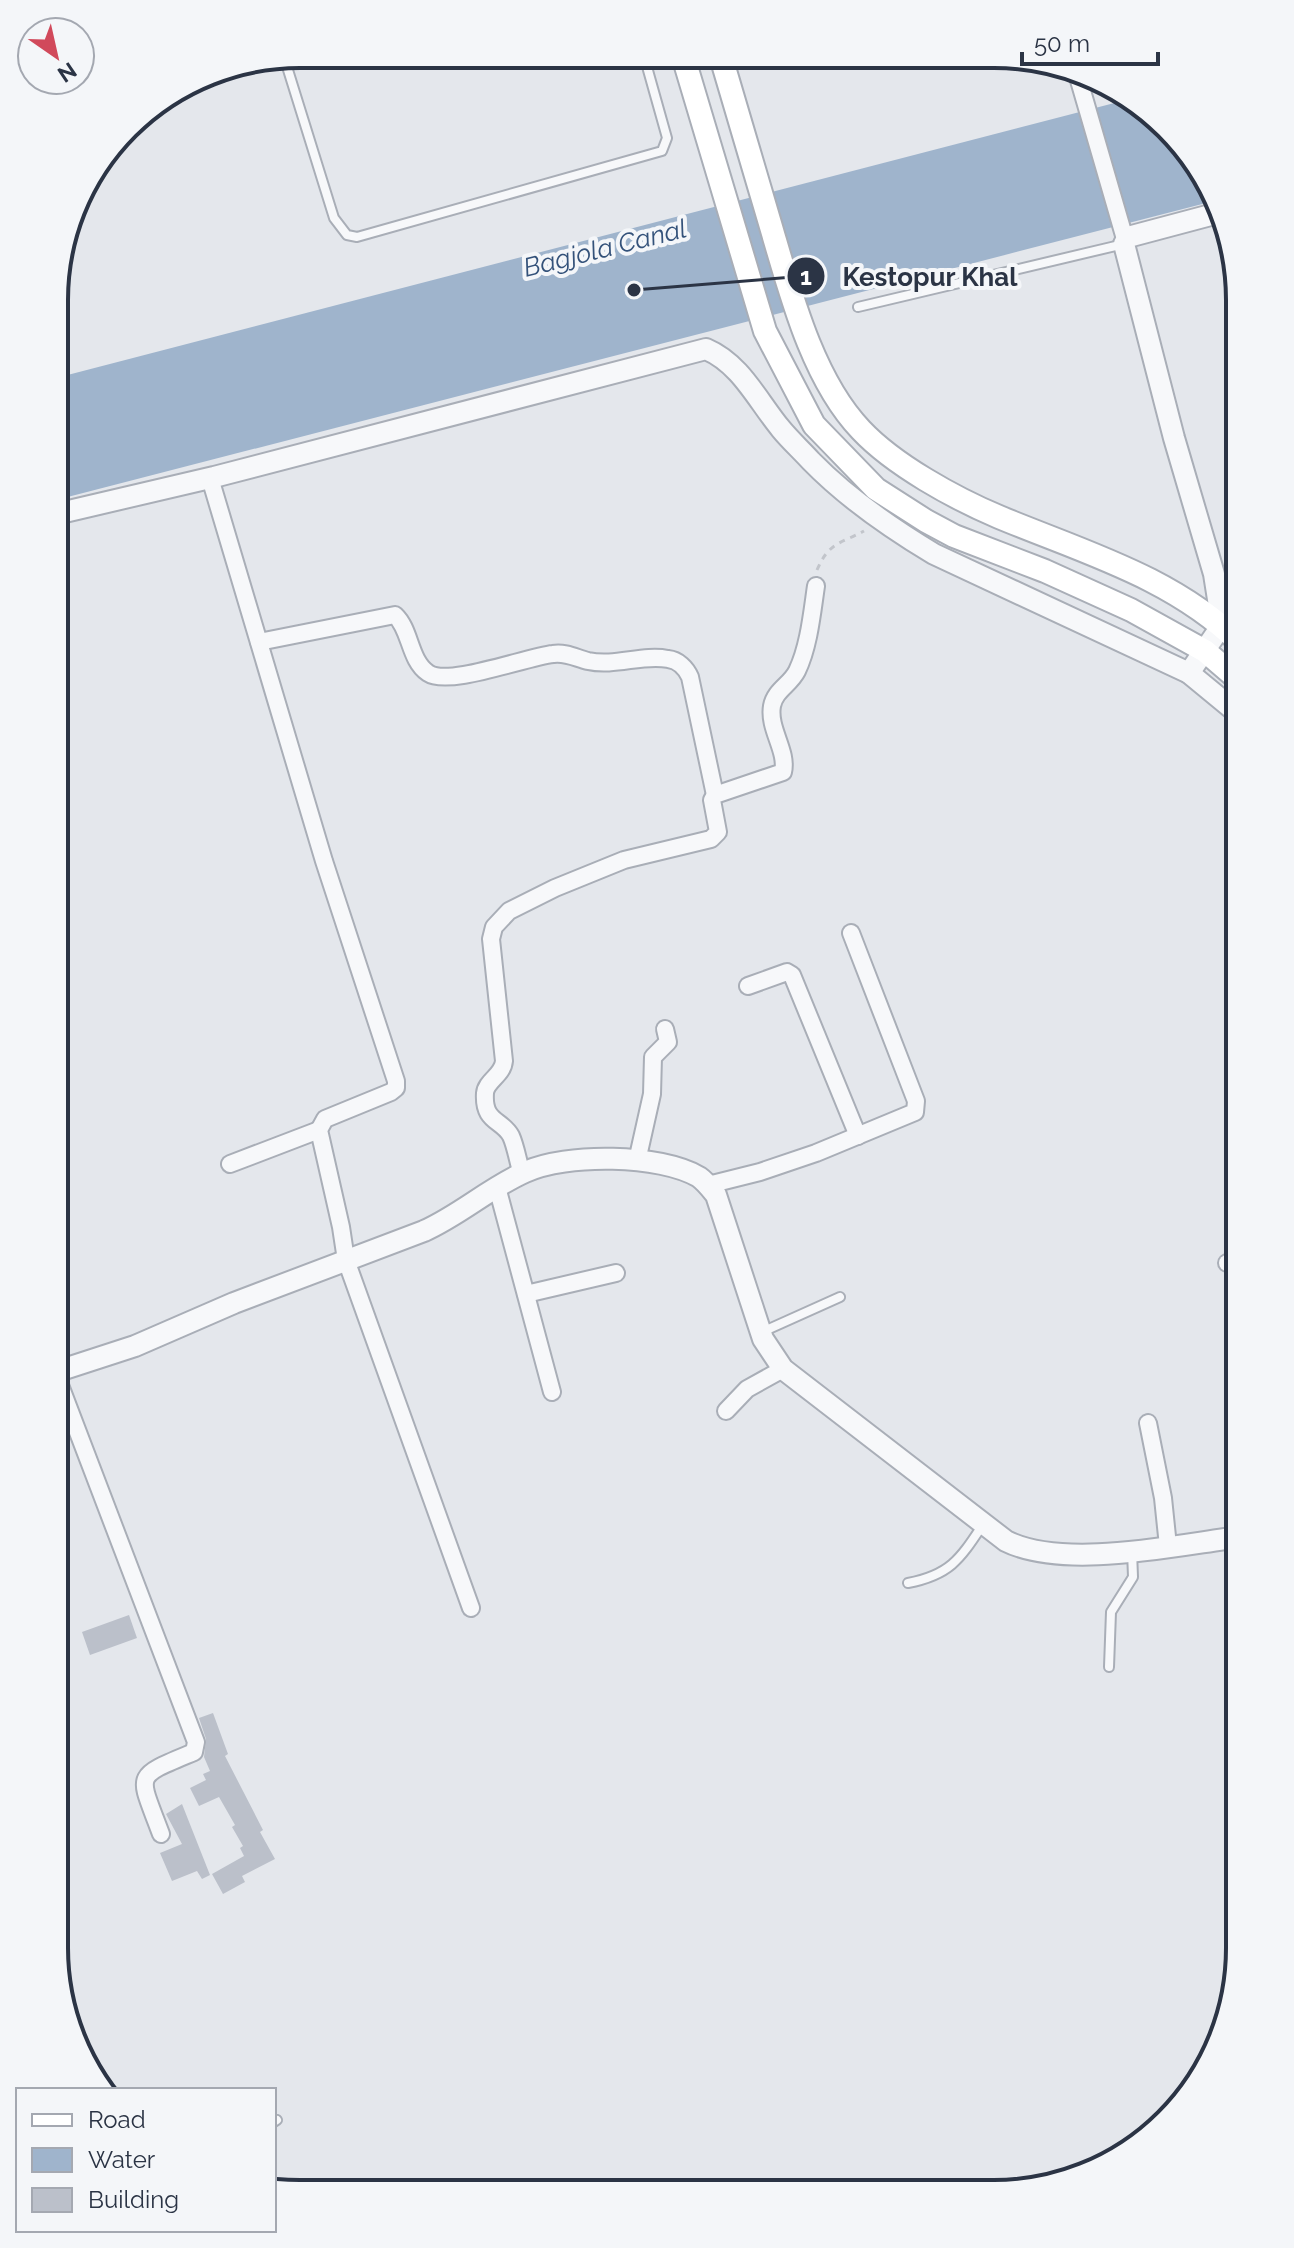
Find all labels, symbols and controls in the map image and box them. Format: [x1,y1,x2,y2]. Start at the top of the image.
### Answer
north arrow [16,16,96,96]
scale bar [1022,16,1158,66]
text: 50 m [1034,29,1090,58]
text: N [53,57,81,88]
water label: Bagjola Canal [520,213,690,283]
callout: Kestopur Khal [786,251,1034,301]
text: 1 [800,262,812,291]
text: Kestopur Khal [843,262,1018,292]
legend [16,2088,276,2232]
text: Road [88,2105,146,2134]
text: Water [88,2145,156,2174]
text: Building [88,2185,179,2214]

